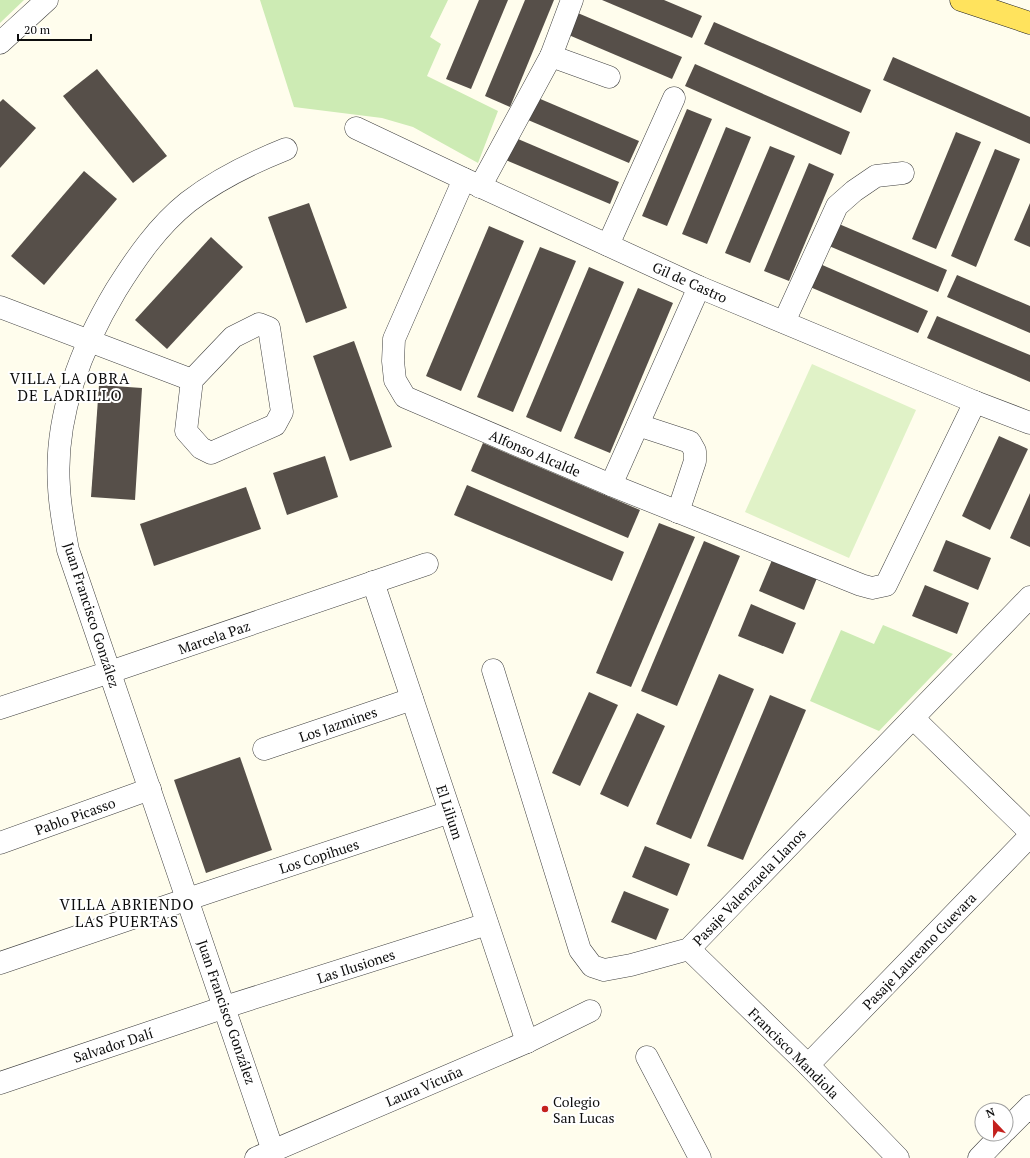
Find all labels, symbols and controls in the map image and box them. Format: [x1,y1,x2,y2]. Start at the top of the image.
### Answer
scale bar [18,16,91,42]
text: 20 m [24,22,51,37]
street label: Gil de Castro [650,257,731,307]
district label: VILLA LA OBRA DE LADRILLO [10,368,130,405]
street label: Alfonso Alcalde [486,425,584,481]
street label: Juan Francisco González [60,540,125,690]
street label: Marcela Paz [176,616,253,658]
street label: Los Jazmines [296,702,380,746]
street label: El Lilium [432,782,468,842]
street label: Pablo Picasso [32,793,118,839]
street label: Pasaje Valenzuela Llanos [688,825,810,949]
street label: Los Copihues [277,834,361,878]
street label: Pasaje Laureano Guevara [858,888,980,1014]
district label: VILLA ABRIENDO LAS PUERTAS [59,894,195,931]
street label: Juan Francisco González [193,937,261,1087]
street label: Las Ilusiones [315,944,397,988]
street label: Francisco Mandiola [744,1003,844,1103]
street label: Salvador Dalí [71,1023,156,1067]
street label: Laura Vicuña [383,1061,465,1111]
place label: Colegio San Lucas [553,1092,615,1127]
north arrow [974,1102,1014,1142]
marker: Colegio San Lucas [540,1104,550,1114]
text: N [984,1104,997,1121]

